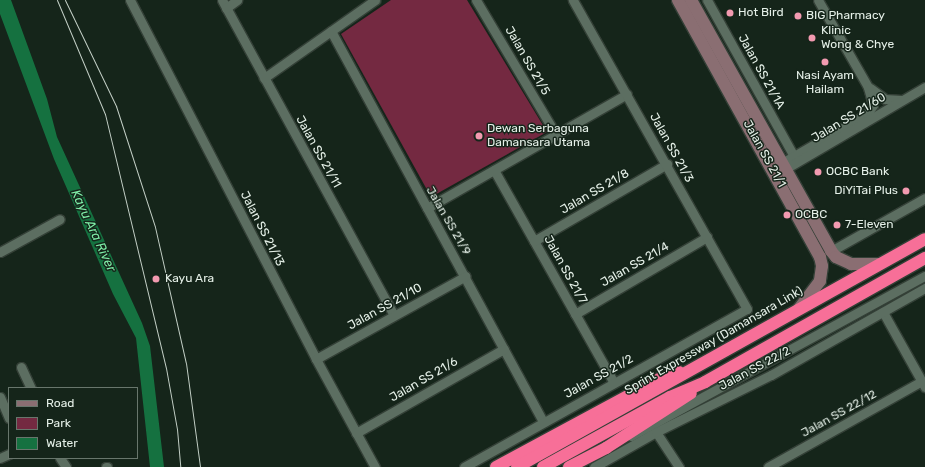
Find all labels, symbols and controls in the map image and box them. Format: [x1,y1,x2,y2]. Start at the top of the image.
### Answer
place label: Hot Bird [738,6,784,20]
marker: Hot Bird [725,8,735,18]
place label: BIG Pharmacy [806,9,885,23]
marker: BIG Pharmacy [793,11,803,21]
street label: Jalan SS 21/5 [502,24,552,98]
place label: Klinic Wong & Chye [821,24,894,52]
street label: Jalan SS 21/1A [735,32,787,112]
marker: Klinic Wong & Chye [806,32,818,44]
marker: Nasi Ayam Hailam [820,57,830,67]
place label: Nasi Ayam Hailam [796,69,854,97]
street label: Jalan SS 21/60 [809,90,889,146]
street label: Jalan SS 21/3 [646,111,696,185]
street label: Jalan SS 21/11 [292,114,344,190]
street label: Jalan SS 21/1 [740,118,788,190]
place label: Dewan Serbaguna Damansara Utama [487,122,590,150]
marker: Dewan Serbaguna Damansara Utama [474,131,484,141]
place label: OCBC Bank [826,165,889,179]
street label: Jalan SS 21/8 [558,166,632,218]
marker: OCBC Bank [813,167,823,177]
street label: Jalan SS 21/9 [423,184,473,258]
place label: DiYiTai Plus [834,184,898,198]
marker: DiYiTai Plus [901,186,911,196]
water label: Kayu Ara River [67,187,119,275]
street label: Jalan SS 21/13 [237,189,287,269]
place label: OCBC [795,208,827,222]
marker: OCBC [782,210,792,220]
place label: 7-Eleven [845,218,894,232]
marker: 7-Eleven [832,220,842,230]
street label: Jalan SS 21/7 [540,233,590,307]
street label: Jalan SS 21/4 [598,240,672,290]
place label: Kayu Ara [165,272,215,286]
marker: Kayu Ara [150,273,162,285]
street label: Jalan SS 21/10 [345,281,425,333]
street label: Sprint Expressway (Damansara Link) [622,284,806,398]
street label: Jalan SS 22/2 [717,344,793,394]
street label: Jalan SS 21/2 [562,352,636,402]
street label: Jalan SS 21/6 [387,355,461,405]
legend [8,387,138,459]
street label: Jalan SS 22/12 [799,387,879,441]
text: Road [46,396,74,410]
text: Park [46,416,71,430]
text: Water [46,436,78,450]

